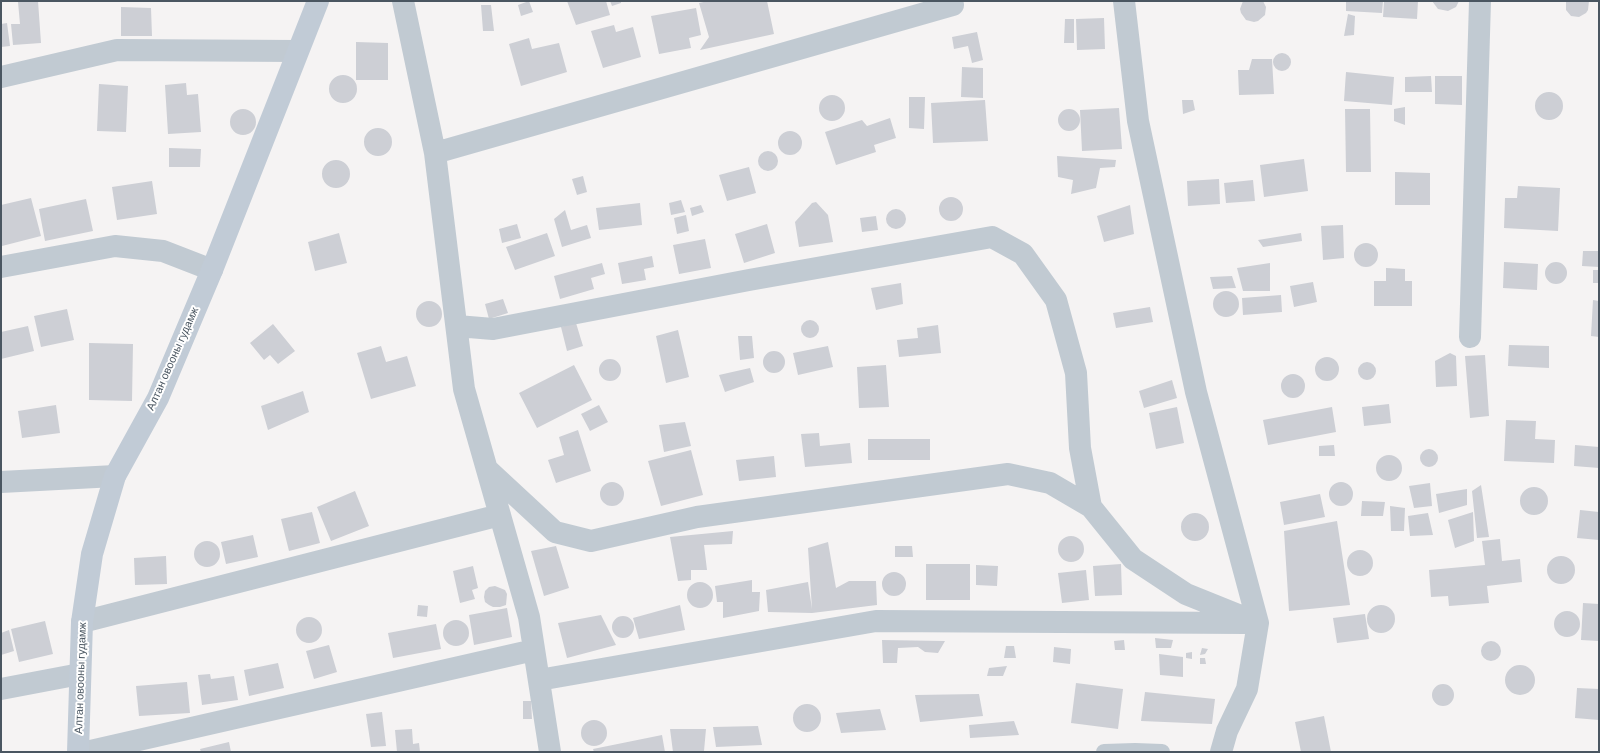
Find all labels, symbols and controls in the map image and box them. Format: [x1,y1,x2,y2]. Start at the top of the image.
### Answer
street label: Алтан овооны гудамж [144,305,202,413]
street label: Алтан овооны гудамж [72,622,90,734]

